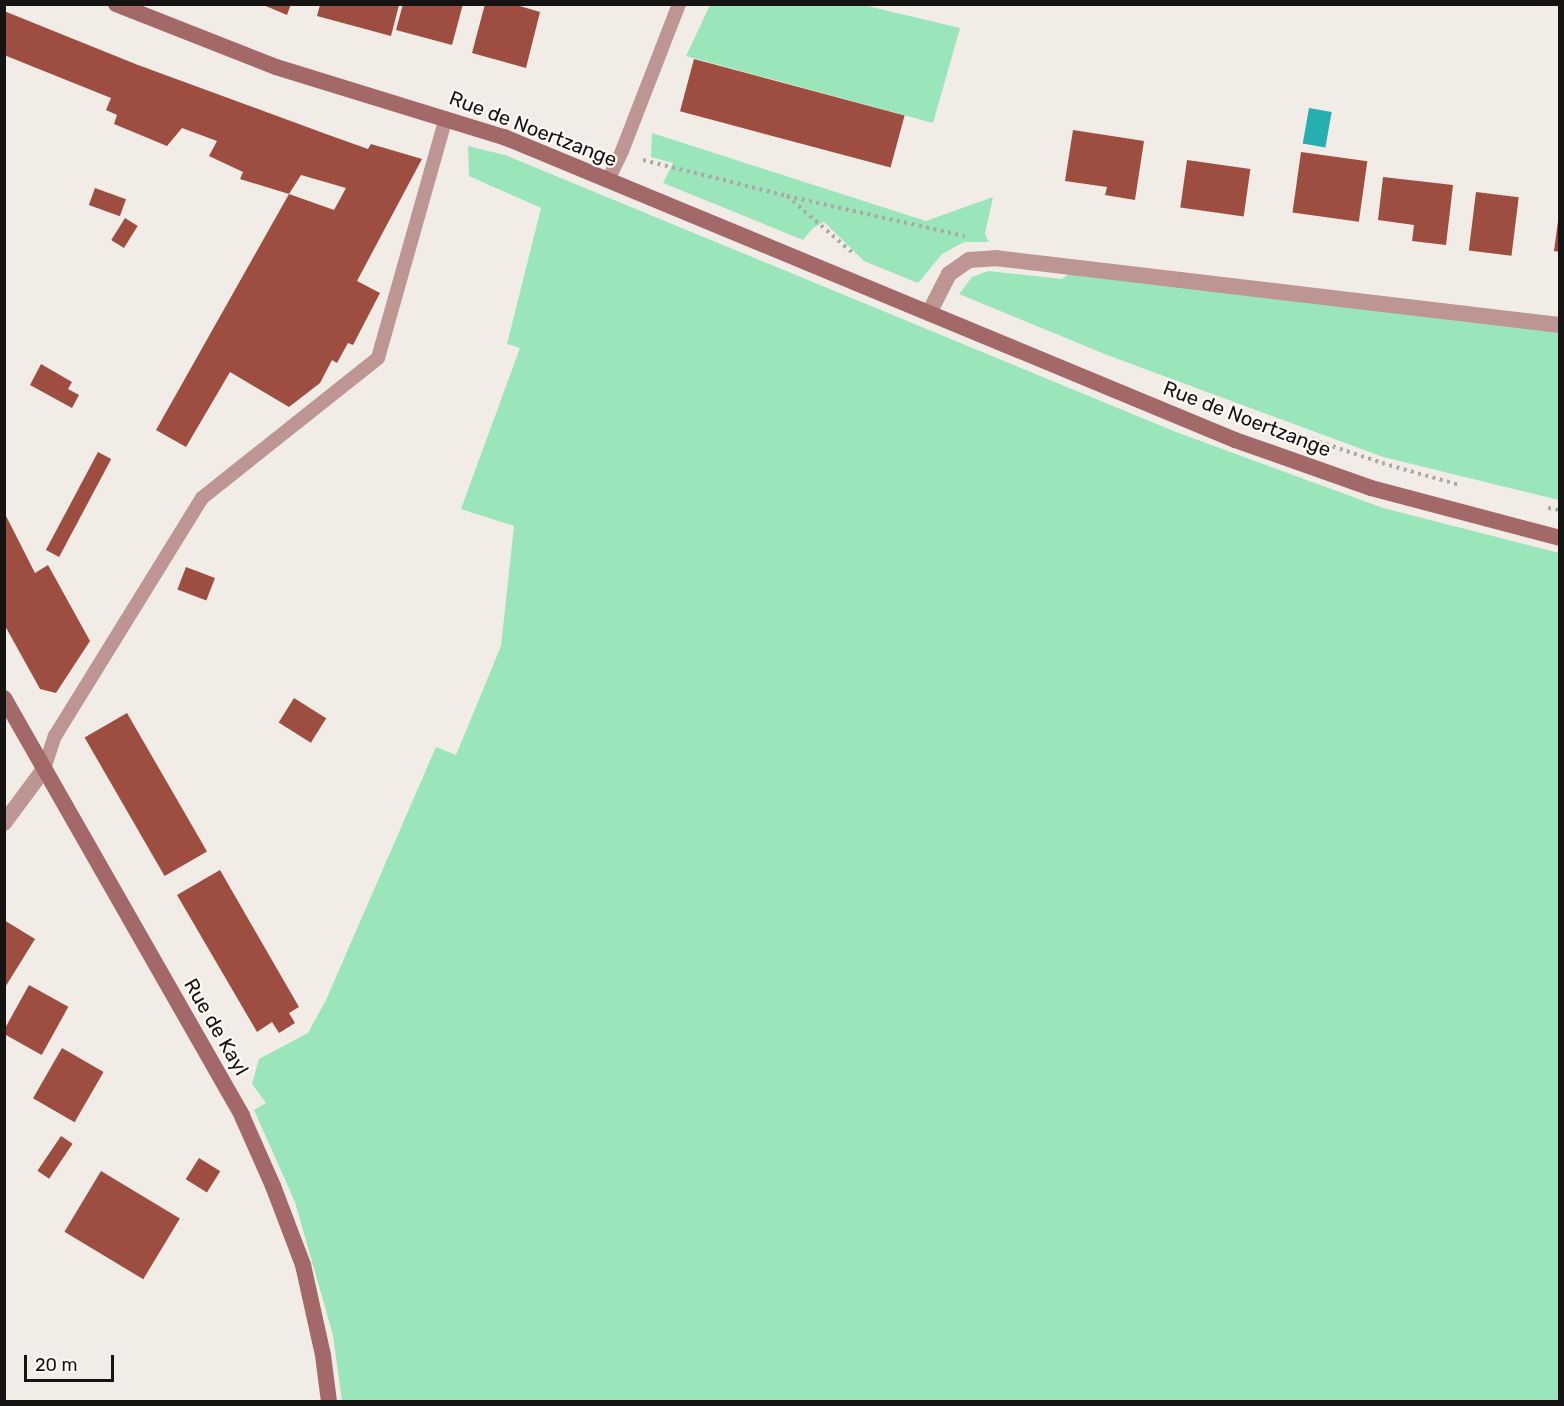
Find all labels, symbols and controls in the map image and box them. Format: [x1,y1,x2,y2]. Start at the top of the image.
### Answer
street label: Rue de Noertzange [446,86,620,172]
street label: Rue de Noertzange [1160,376,1334,462]
street label: Rue de Kayl [179,974,253,1080]
scale bar [27,1343,117,1381]
text: 20 m [35,1354,77,1376]

